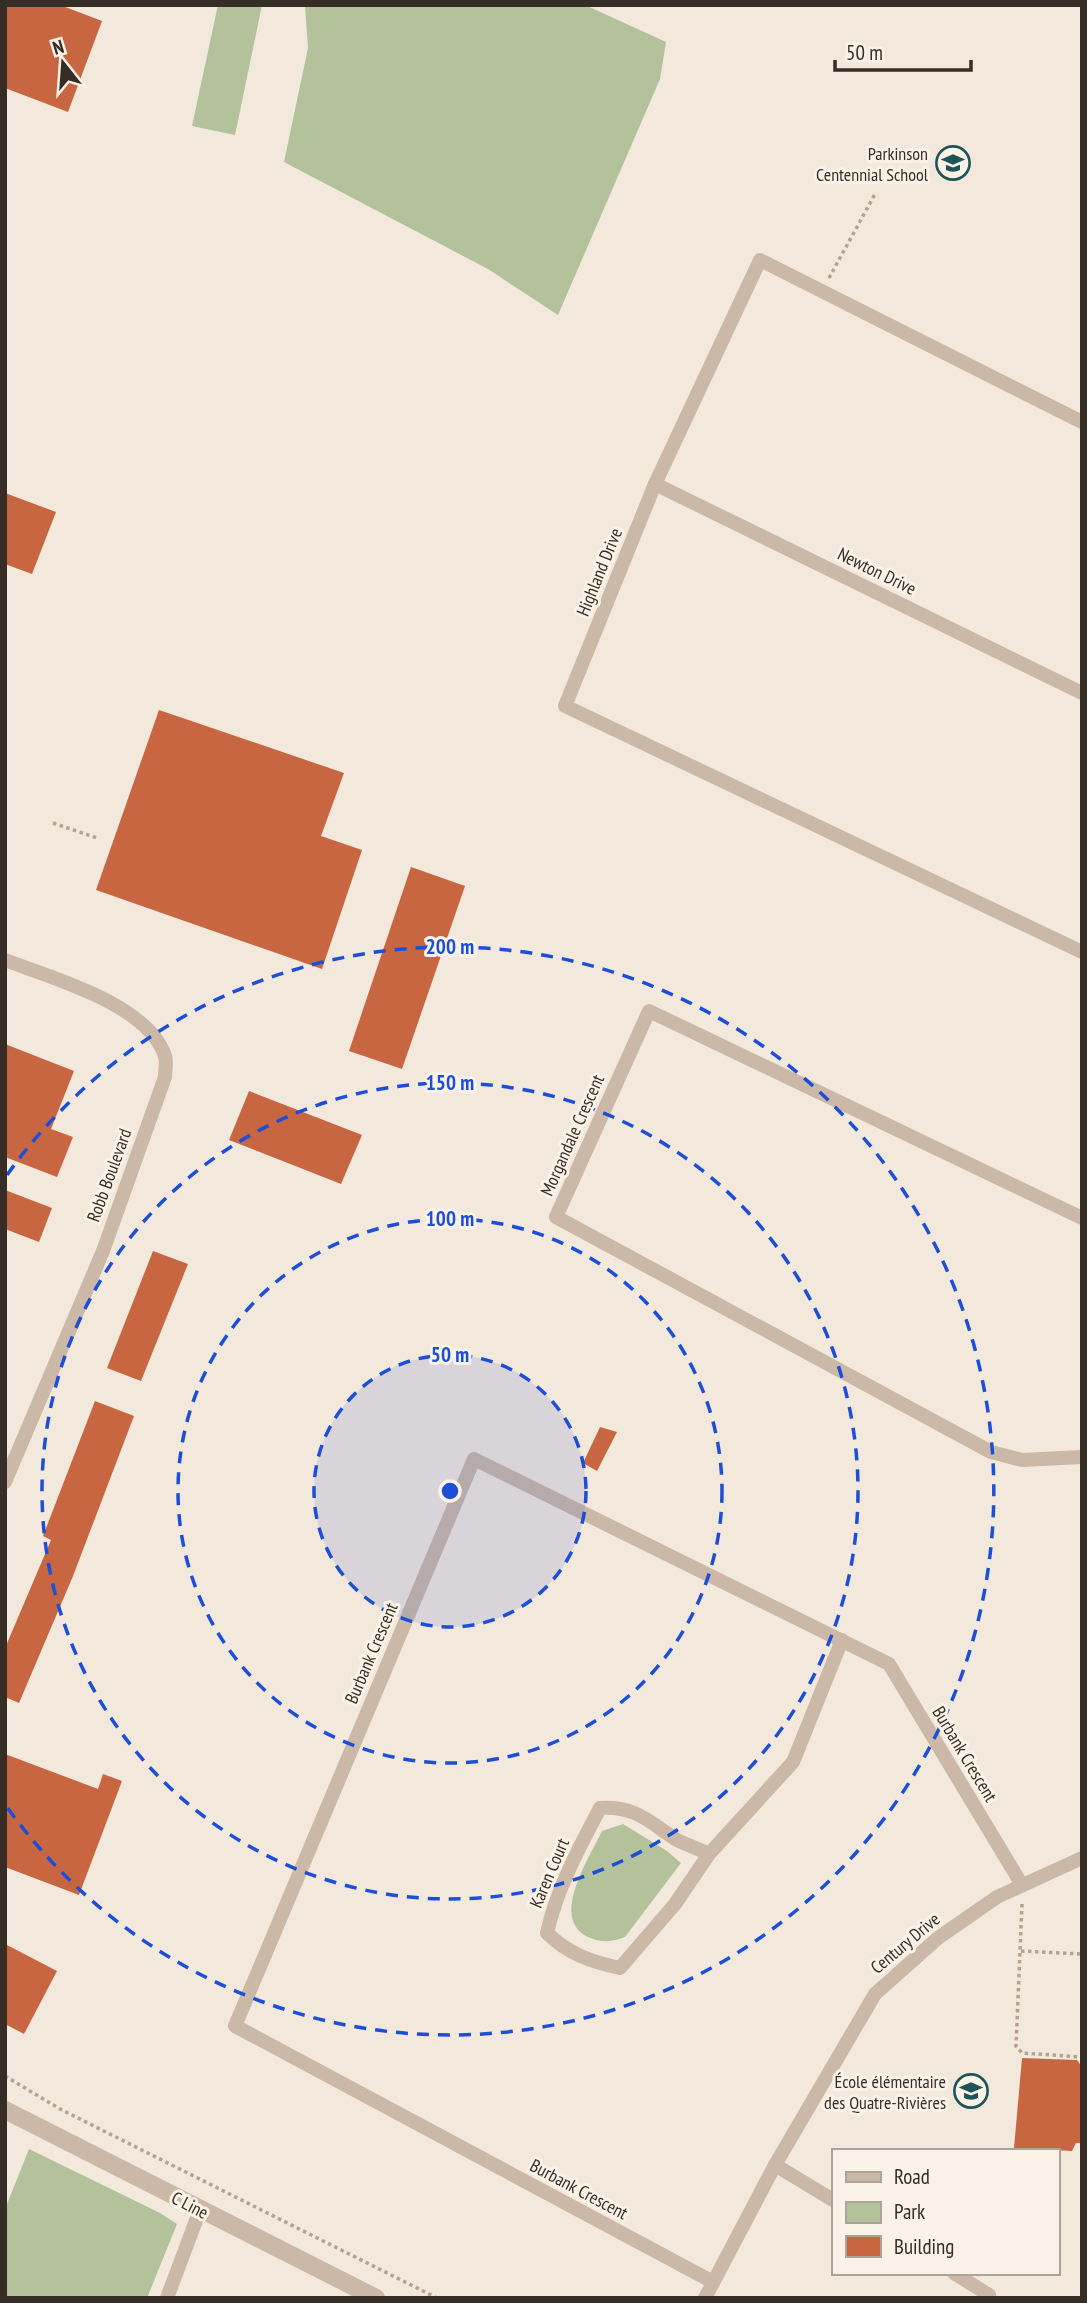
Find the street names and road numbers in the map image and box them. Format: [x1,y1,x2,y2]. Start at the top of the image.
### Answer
street label: Highland Drive [571,525,627,619]
street label: Newton Drive [834,542,920,600]
street label: Morgandale Crescent [535,1071,609,1199]
street label: Robb Boulevard [82,1125,136,1225]
street label: Burbank Crescent [339,1599,403,1707]
street label: Burbank Crescent [927,1702,1003,1806]
street label: Karen Court [524,1835,574,1911]
street label: Century Drive [866,1907,944,1979]
street label: Burbank Crescent [526,2154,632,2224]
street label: C Line [168,2186,212,2224]

